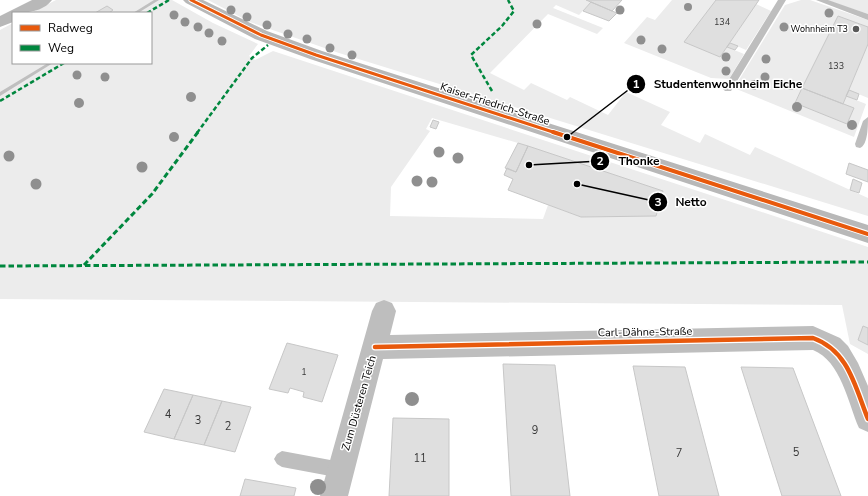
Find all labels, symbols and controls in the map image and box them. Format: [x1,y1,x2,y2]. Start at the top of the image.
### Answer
legend [12,12,152,64]
house number: 134 [714,16,731,28]
text: Radweg [48,20,93,36]
place label: Wohnheim T3 [791,23,848,35]
marker: Wohnheim T3 [851,24,861,34]
text: Weg [48,40,74,56]
house number: 133 [828,60,844,72]
callout: Studentenwohnheim Eiche [626,72,811,96]
text: 1 [632,76,640,92]
text: Studentenwohnheim Eiche [654,76,803,92]
street label: Kaiser-Friedrich-Straße [438,79,552,129]
callout: Thonke [590,149,668,173]
text: 2 [596,153,604,169]
text: Thonke [618,153,660,169]
callout: Netto [648,190,715,214]
text: 3 [654,194,662,210]
text: Netto [675,194,707,210]
street label: Carl-Dähne-Straße [598,324,693,340]
street label: Zum Düsteren Teich [338,354,380,452]
house number: 1 [301,366,307,378]
house number: 4 [165,407,172,422]
house number: 3 [195,413,201,428]
house number: 2 [225,419,231,434]
house number: 9 [532,423,538,438]
house number: 5 [793,445,800,460]
house number: 7 [676,446,682,461]
house number: 11 [413,451,427,466]

